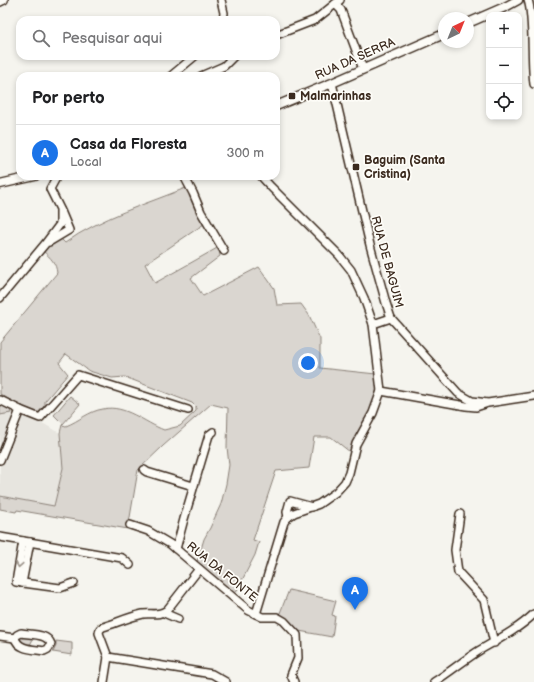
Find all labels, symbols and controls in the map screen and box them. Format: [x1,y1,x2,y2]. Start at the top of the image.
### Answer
north arrow [438,12,474,48]
map controls [486,12,522,120]
button: + [486,12,522,48]
search box [16,16,280,60]
icon: search [30,27,52,49]
text: Pesquisar aqui [62,29,162,48]
street label: RUA DA SERRA [313,34,398,83]
button: − [486,48,522,84]
button: locate [486,84,522,120]
text: Por perto [32,88,105,108]
place label: Malmarinhas [300,89,371,104]
marker: Malmarinhas [287,91,297,101]
text: Casa da Floresta [70,135,187,154]
text: A [41,145,49,161]
text: 300 m [226,145,264,161]
place label: Baguim (Santa Cristina) [364,153,445,182]
text: Local [70,154,102,170]
marker: Baguim (Santa Cristina) [351,162,361,172]
street label: RUA DE BAGUIM [368,214,406,310]
your location [298,353,318,373]
street label: RUA DA FONTE [183,539,261,605]
one-way arrow [15,562,24,568]
pin: A [342,577,368,610]

